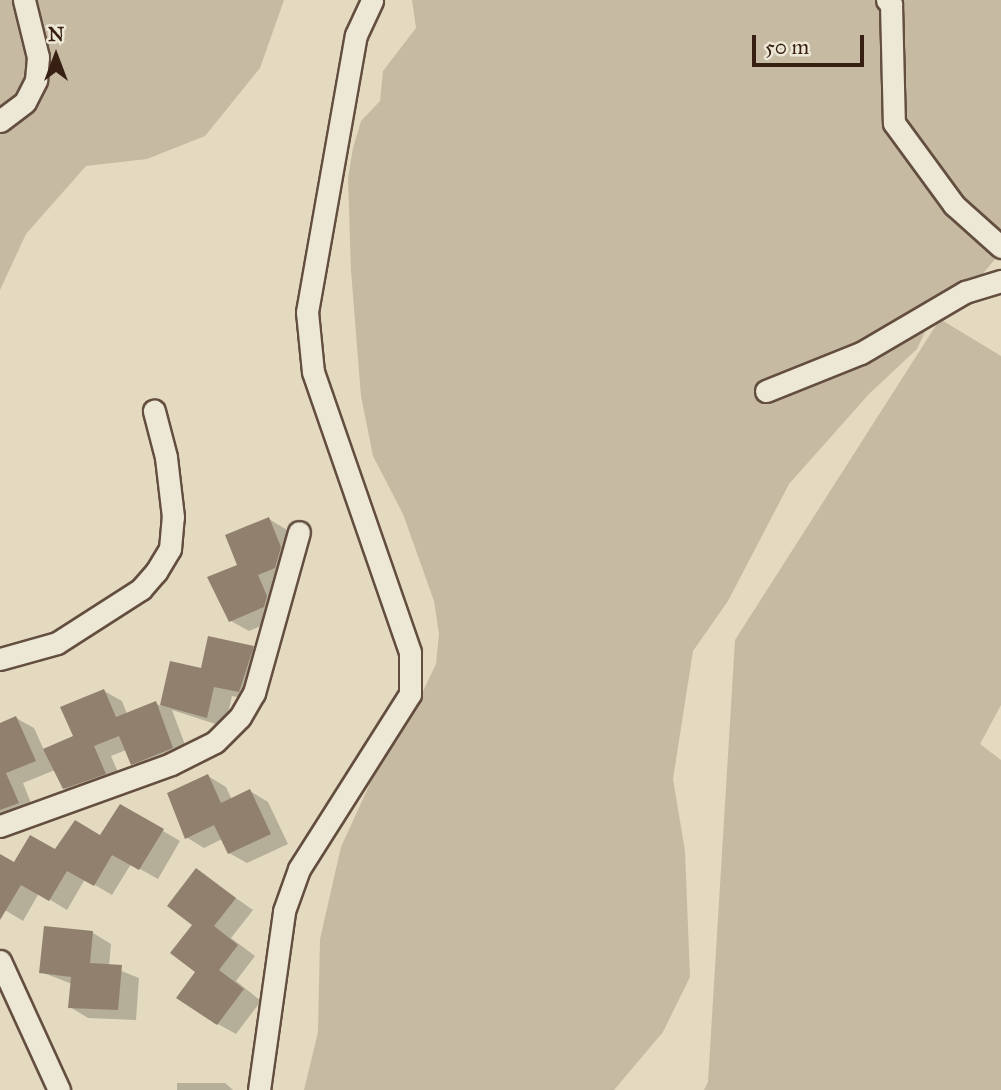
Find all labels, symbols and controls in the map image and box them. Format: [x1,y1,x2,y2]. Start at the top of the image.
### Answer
north arrow [21,21,91,91]
scale bar [756,21,868,65]
text: N [48,23,64,46]
text: 50 m [765,34,809,60]

